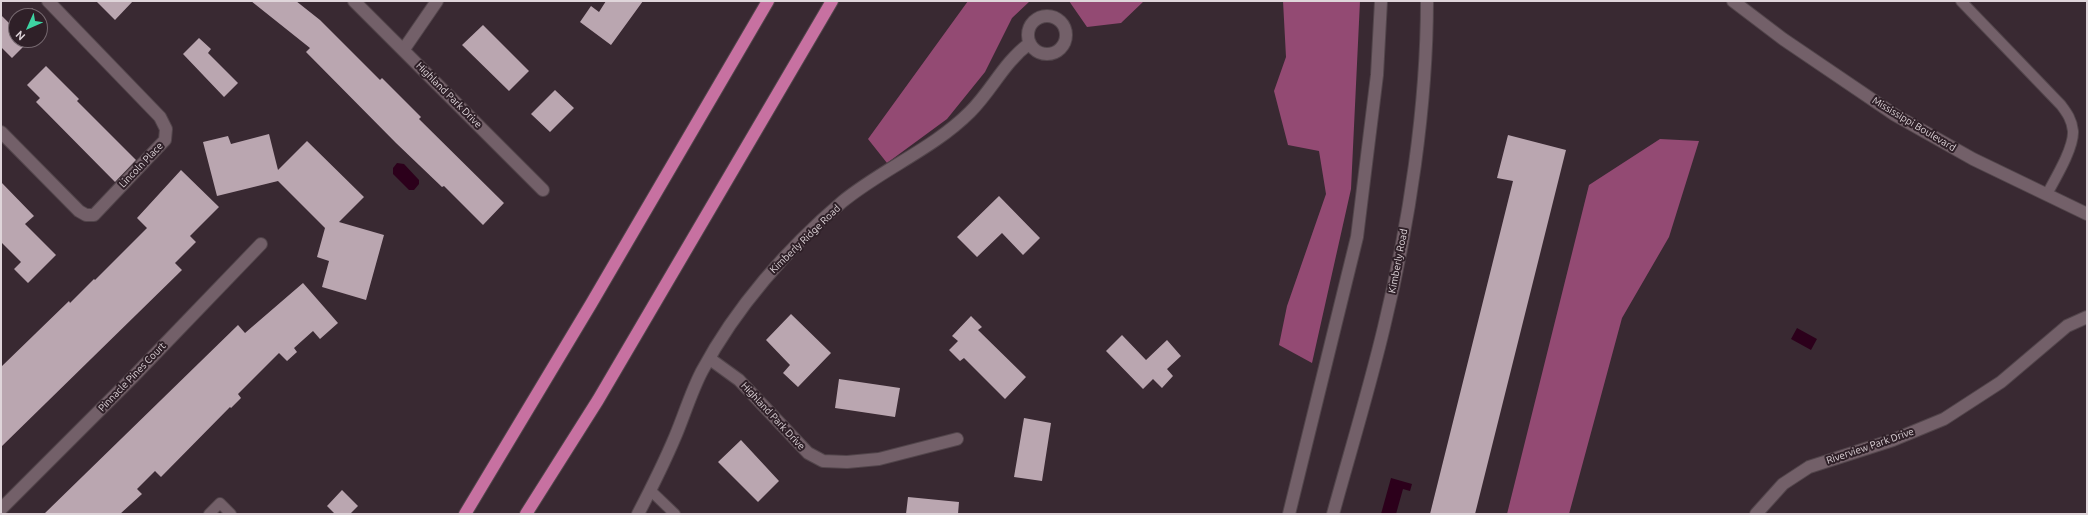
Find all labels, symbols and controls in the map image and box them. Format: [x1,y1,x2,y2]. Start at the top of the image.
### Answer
north arrow [8,8,48,48]
text: N [13,29,27,43]
street label: Highland Park Drive [414,60,484,130]
street label: Mississippi Boulevard [1870,94,1958,154]
street label: Lincoln Place [116,140,166,190]
street label: Kimberly Ridge Road [767,202,843,276]
street label: Kimberly Road [1386,228,1410,294]
street label: Pinnacle Pines Court [96,340,168,414]
street label: Highland Park Drive [739,380,807,452]
street label: Riverview Park Drive [1825,425,1915,467]

